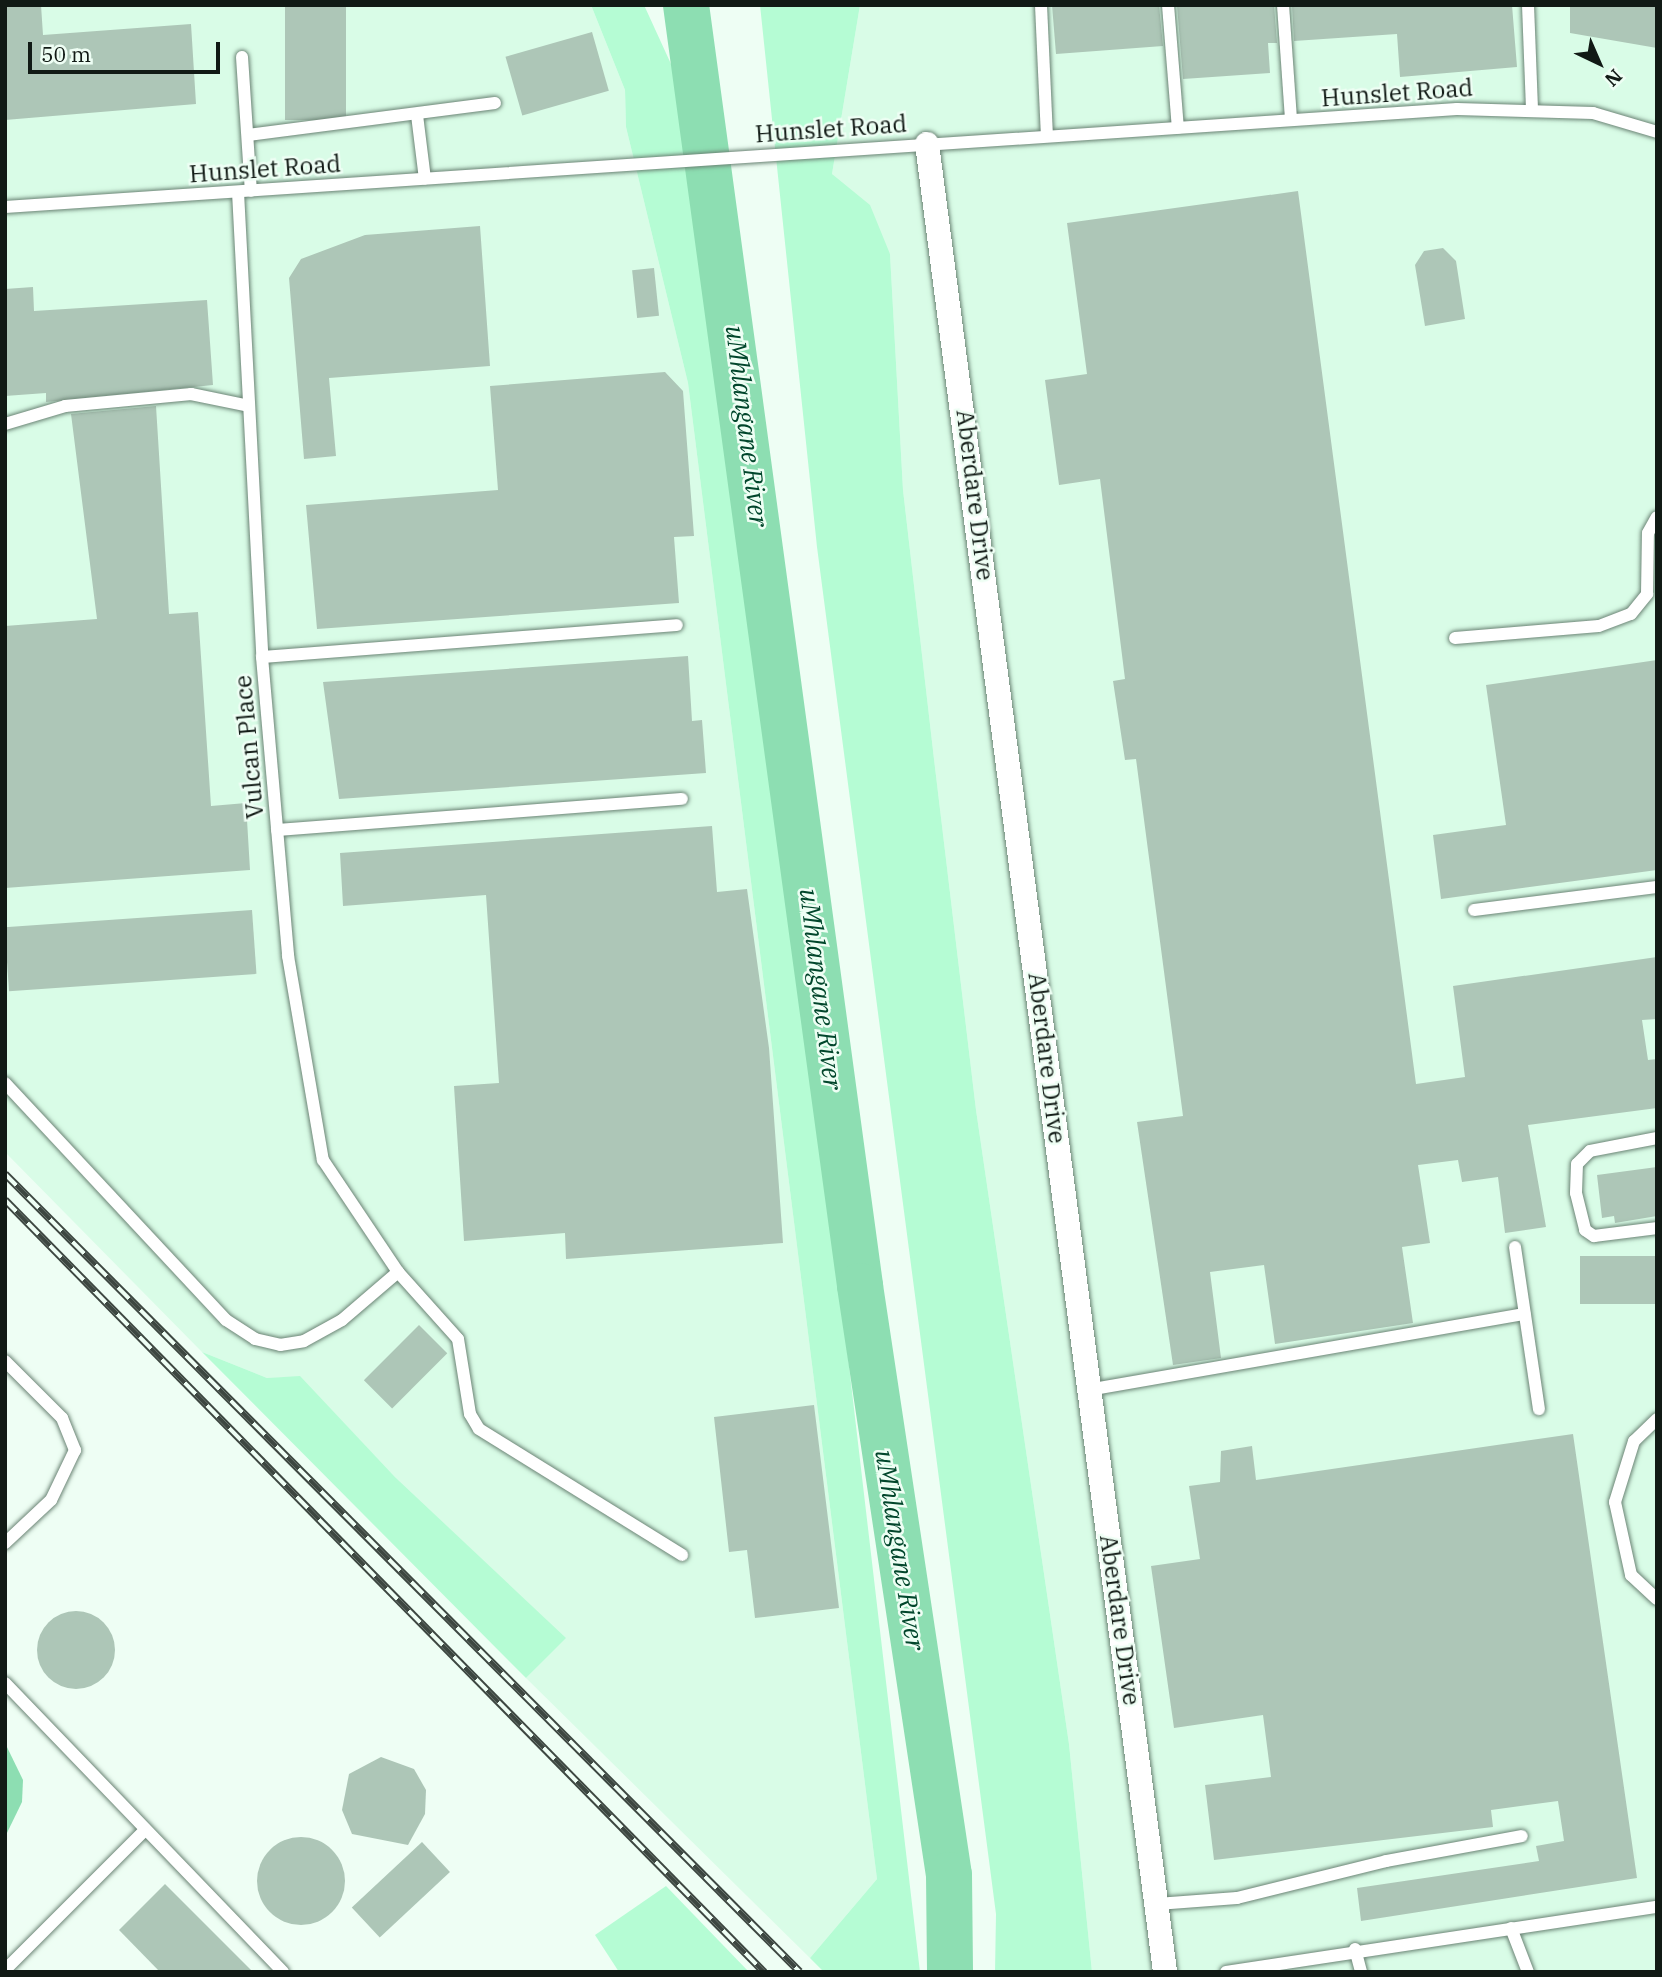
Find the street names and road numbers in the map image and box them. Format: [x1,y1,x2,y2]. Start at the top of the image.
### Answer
street label: Hunslet Road [1320,73,1474,113]
street label: Hunslet Road [754,109,908,149]
street label: Hunslet Road [188,149,342,189]
street label: Aberdare Drive [950,408,1000,582]
street label: Vulcan Place [228,674,270,820]
street label: Aberdare Drive [1022,971,1072,1145]
street label: Aberdare Drive [1094,1533,1146,1707]

